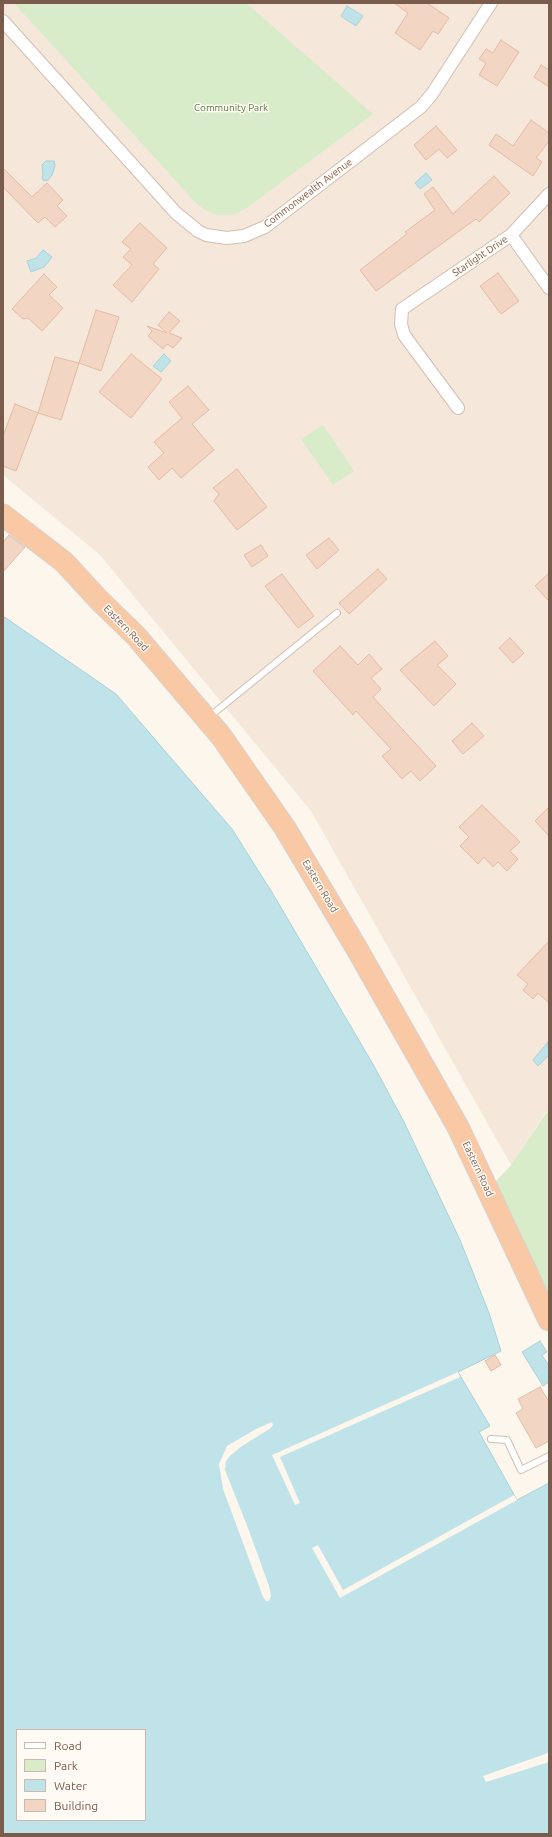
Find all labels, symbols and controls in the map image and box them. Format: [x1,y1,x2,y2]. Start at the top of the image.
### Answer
park label: Community Park [194,102,268,114]
street label: Commonwealth Avenue [261,156,355,230]
street label: Starlight Drive [450,233,510,279]
street label: Eastern Road [101,602,151,654]
street label: Eastern Road [300,857,340,915]
street label: Eastern Road [460,1140,496,1198]
legend [16,1729,146,1821]
text: Road [54,1739,82,1752]
text: Park [54,1759,78,1772]
text: Water [54,1779,87,1792]
text: Building [54,1799,98,1812]

